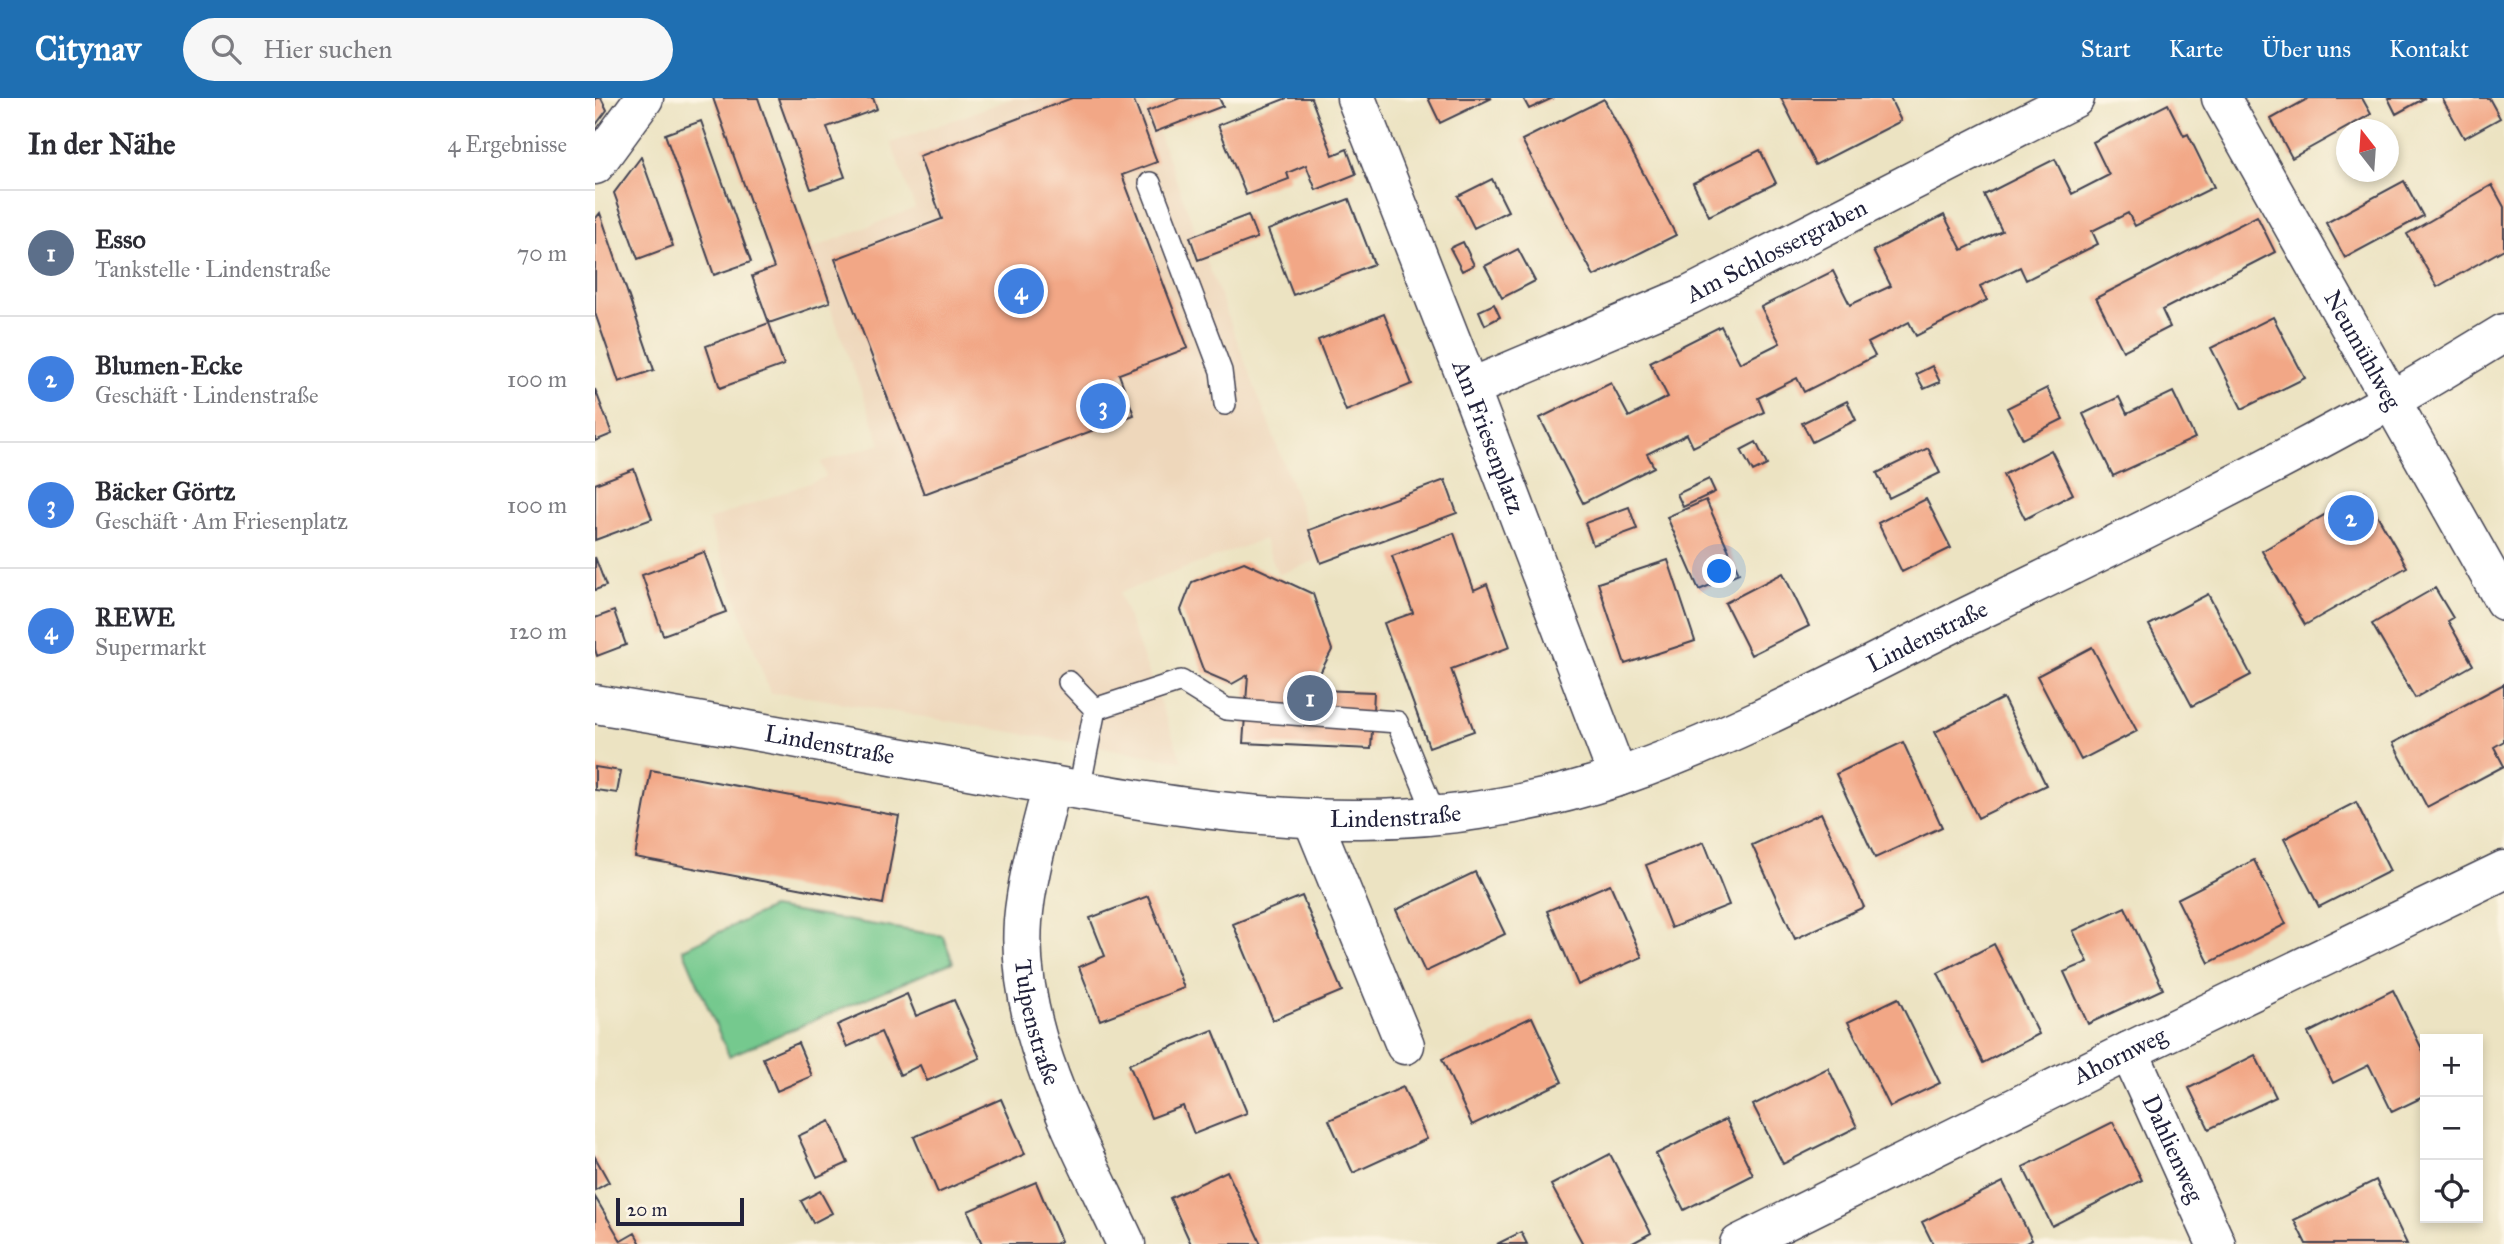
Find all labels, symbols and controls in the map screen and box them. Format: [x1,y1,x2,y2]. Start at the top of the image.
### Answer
search box [183,18,673,81]
text: Citynav [35,29,141,69]
icon: search [207,30,245,68]
text: Hier suchen [263,33,392,65]
text: Start [2081,34,2131,64]
text: Karte [2169,34,2223,64]
text: Über uns [2261,34,2351,64]
text: Kontakt [2389,34,2469,64]
north arrow [2336,119,2399,182]
text: In der Nähe [28,126,176,162]
text: 4 Ergebnisse [448,130,567,158]
street label: Am Schlossergraben [1680,192,1872,310]
text: Esso [95,223,146,255]
text: 1 [46,239,56,267]
text: 70 m [517,239,567,267]
text: Tankstelle · Lindenstraße [95,255,331,283]
pin: 4 [998,265,1044,317]
street label: Neumühlweg [2317,285,2409,415]
text: Blumen-Ecke [95,349,243,381]
street label: Am Friesenplatz [1445,355,1531,518]
text: 2 [45,365,57,393]
text: 100 m [507,365,567,393]
pin: 3 [1080,380,1126,432]
text: Geschäft · Lindenstraße [95,381,319,409]
text: Bäcker Görtz [95,475,235,507]
text: 3 [46,491,56,519]
text: 100 m [507,491,567,519]
pin: 2 [2328,492,2374,544]
text: Geschäft · Am Friesenplatz [95,507,348,535]
your location [1702,554,1736,588]
street label: Lindenstraße [1862,594,1993,679]
text: REWE [95,601,175,633]
text: 4 [45,617,57,645]
text: 120 m [509,617,567,645]
text: Supermarkt [95,633,206,661]
pin: 1 [1287,672,1333,724]
street label: Lindenstraße [762,718,897,771]
street label: Lindenstraße [1330,798,1463,834]
street label: Tulpenstraße [1008,958,1067,1090]
street label: Ahornweg [2067,1020,2172,1092]
map controls [2420,1034,2483,1223]
button: + [2420,1034,2483,1097]
street label: Dahlienweg [2136,1090,2211,1208]
button: − [2420,1097,2483,1160]
button: locate [2420,1160,2483,1223]
scale bar [616,1195,744,1227]
text: 20 m [627,1198,668,1221]

